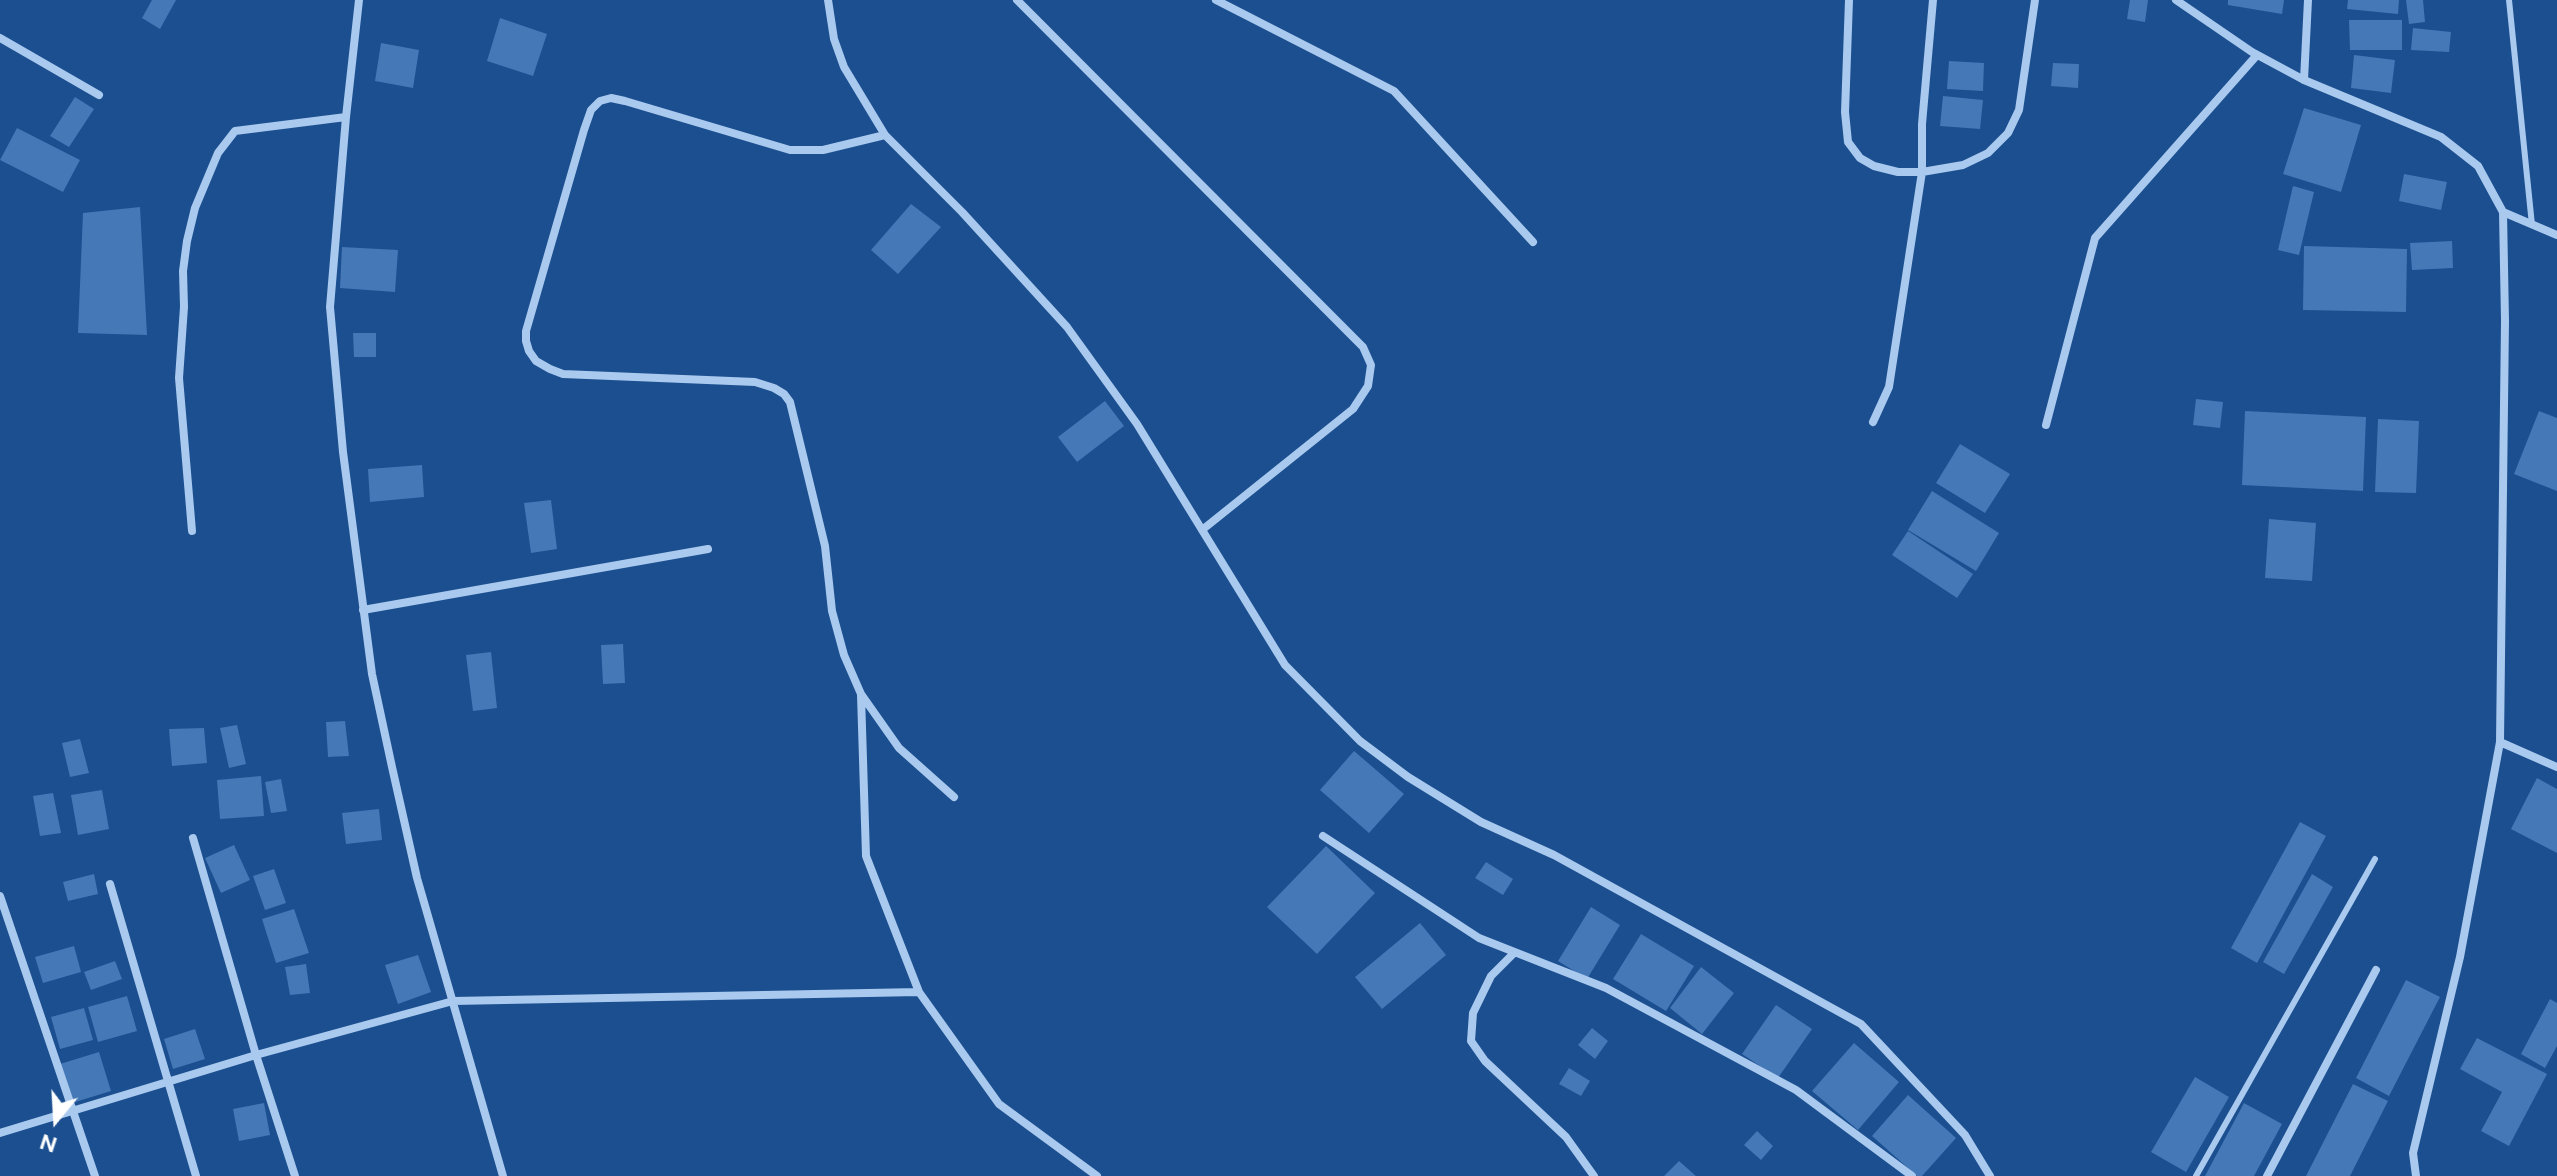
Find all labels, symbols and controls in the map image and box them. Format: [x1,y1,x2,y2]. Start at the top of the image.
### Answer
north arrow [16,1080,96,1160]
text: N [36,1127,61,1160]

